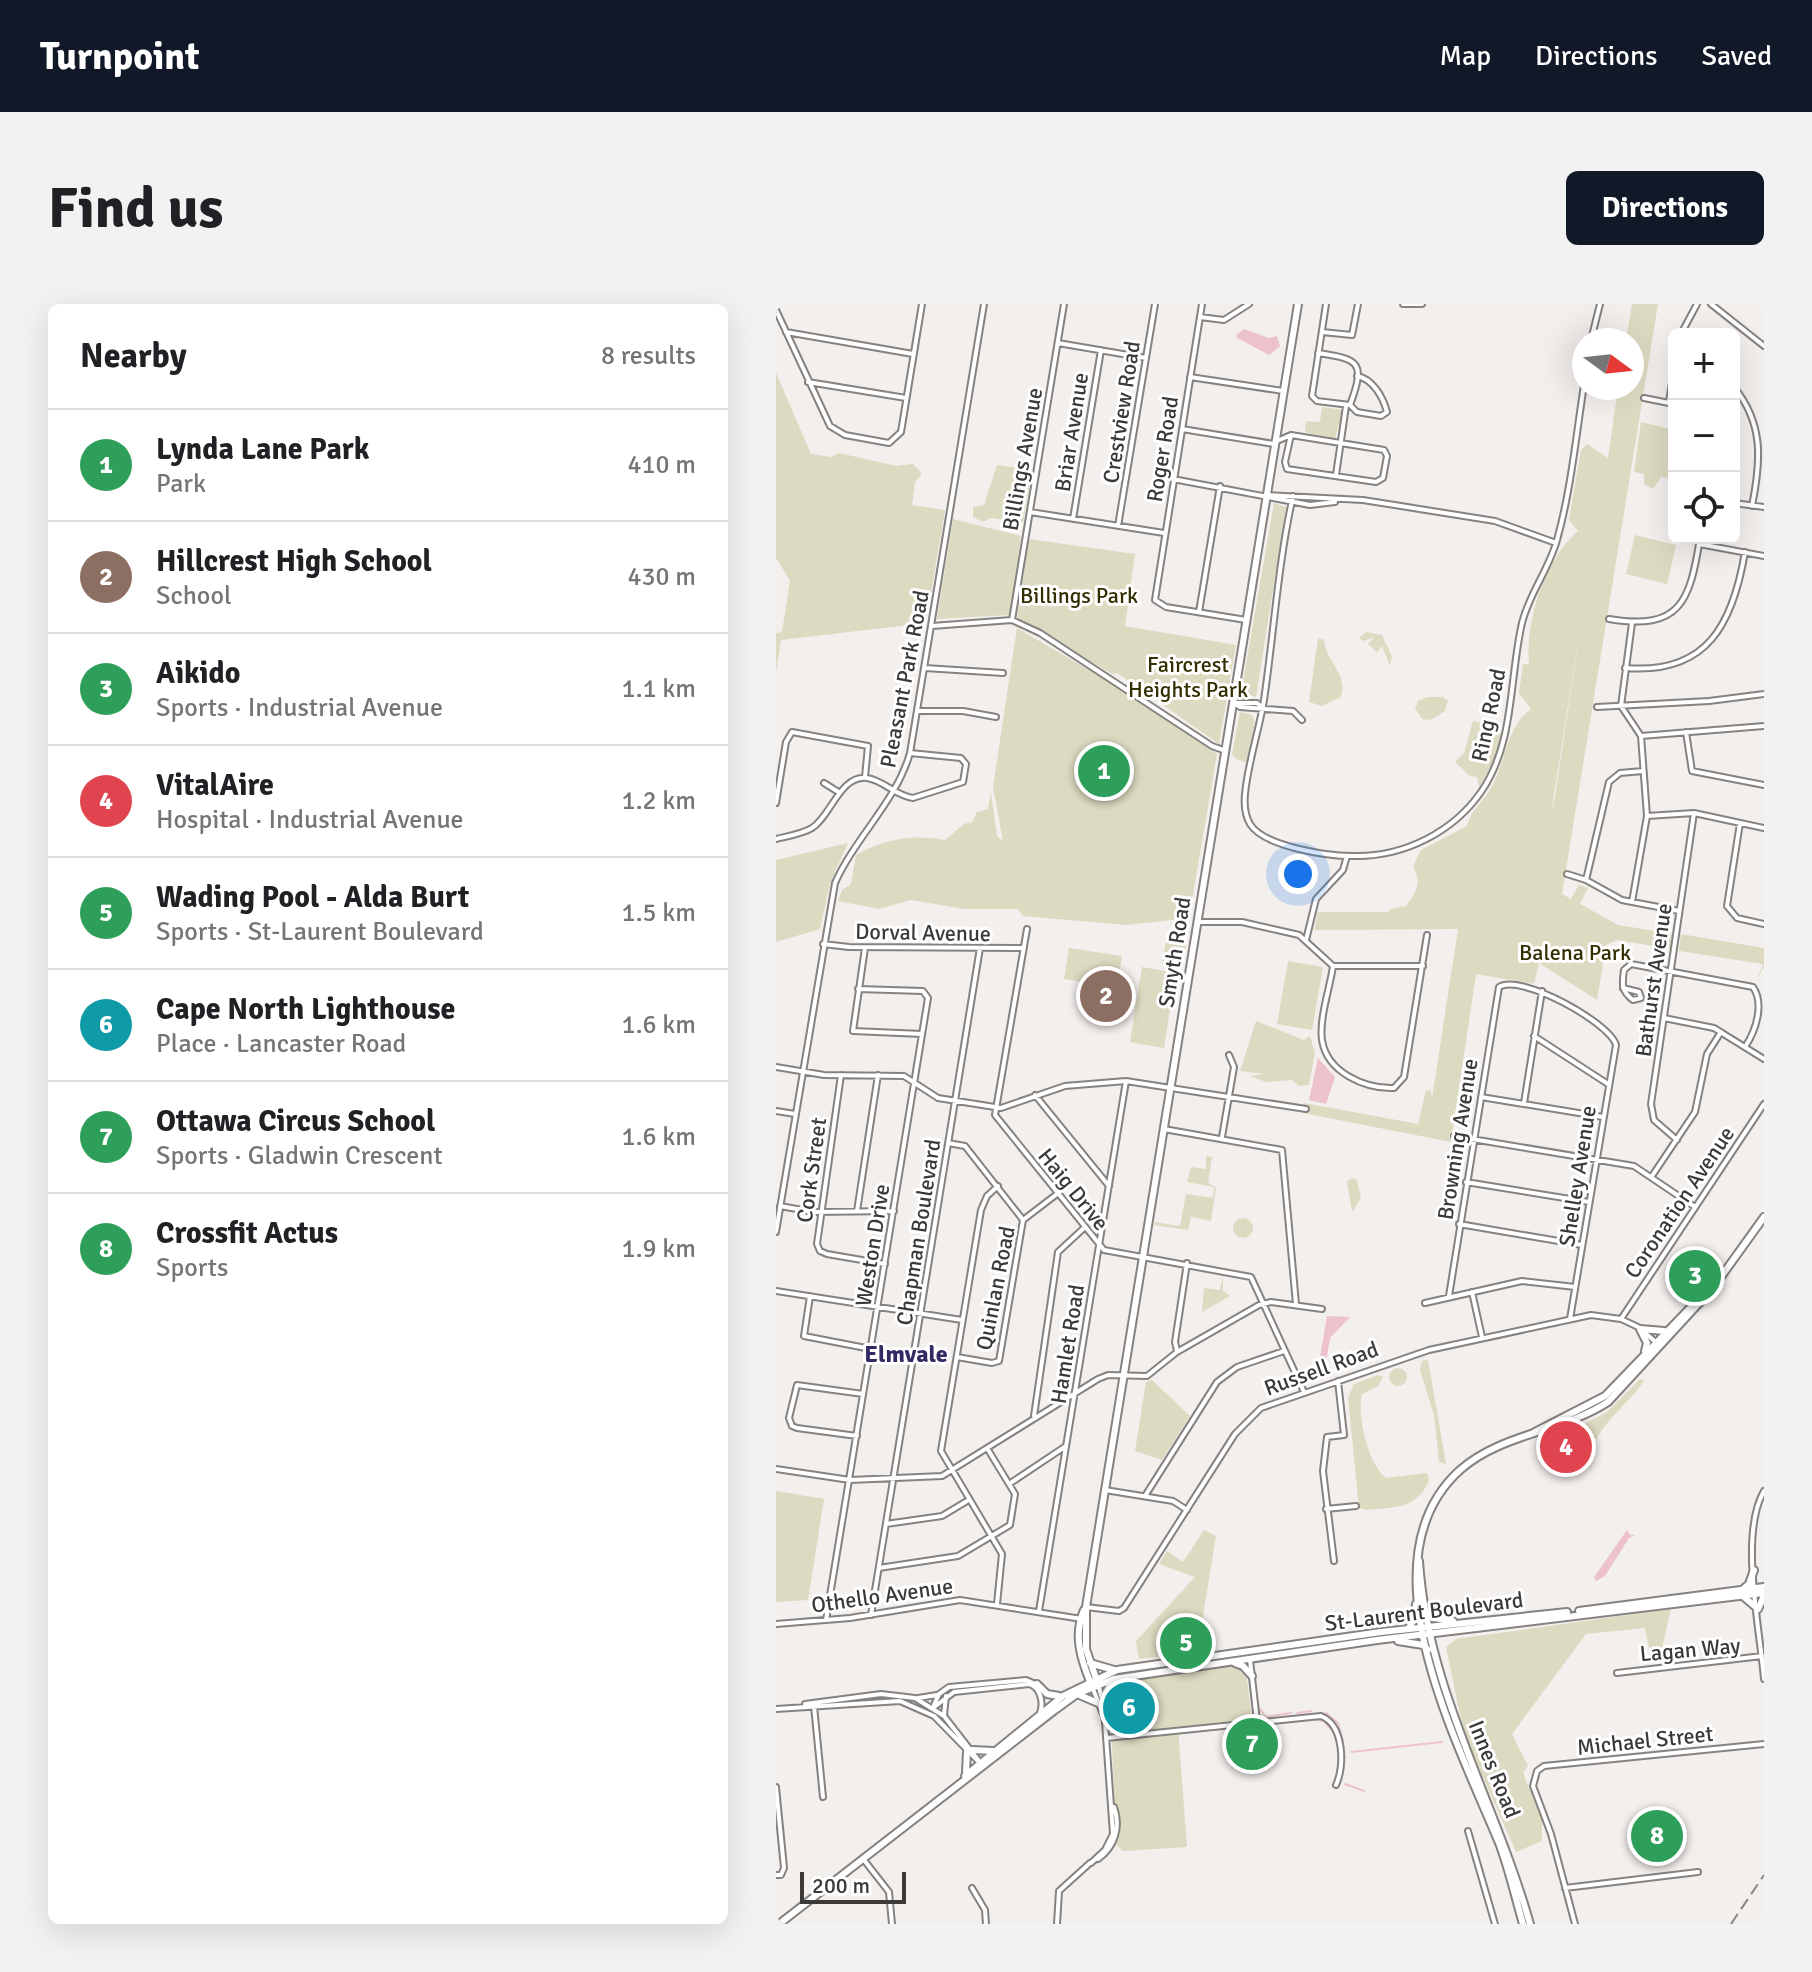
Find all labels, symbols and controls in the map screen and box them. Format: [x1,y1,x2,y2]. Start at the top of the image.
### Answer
text: Turnpoint [40,33,199,80]
text: Map [1439,39,1491,73]
text: Directions [1535,39,1657,73]
text: Saved [1701,39,1772,73]
button: Directions [1566,171,1764,245]
text: Find us [48,174,223,243]
north arrow [1572,328,1644,400]
map controls [1668,328,1740,544]
button: + [1668,328,1740,400]
text: Nearby [80,335,187,377]
street label: Crestview Road [1097,339,1146,485]
text: 8 results [601,340,696,372]
street label: Briar Avenue [1049,371,1094,494]
street label: Billings Avenue [997,385,1048,533]
street label: Roger Road [1141,394,1184,504]
button: − [1668,400,1740,472]
text: Lynda Lane Park [156,431,369,468]
text: 1 [99,449,113,481]
text: 410 m [627,449,696,481]
text: Park [156,468,206,500]
button: locate [1668,472,1740,544]
text: Hillcrest High School [156,543,432,580]
text: 2 [99,561,113,593]
text: 430 m [627,561,696,593]
text: School [156,580,232,612]
park label: Billings Park [1020,582,1138,609]
street label: Pleasant Park Road [874,588,935,770]
park label: Faircrest Heights Park [1128,651,1248,703]
text: Aikido [156,655,240,692]
street label: Ring Road [1465,666,1512,764]
text: 3 [99,673,113,705]
text: 1.1 km [622,673,696,705]
text: Sports · Industrial Avenue [156,692,443,724]
pin: 1 [1078,741,1130,801]
text: VitalAire [156,767,274,804]
text: 4 [99,785,113,817]
text: 1.2 km [622,785,696,817]
text: Hospital · Industrial Avenue [156,804,464,836]
your location [1278,854,1318,894]
text: Wading Pool - Alda Burt [156,879,469,916]
street label: Smyth Road [1152,895,1197,1009]
text: 5 [99,897,113,929]
text: 1.5 km [622,897,696,929]
street label: Bathurst Avenue [1629,901,1678,1059]
text: Sports · St-Laurent Boulevard [156,916,484,948]
street label: Dorval Avenue [855,918,991,947]
park label: Balena Park [1519,939,1631,966]
pin: 2 [1080,966,1132,1026]
text: Cape North Lighthouse [156,991,455,1028]
text: 6 [99,1009,113,1041]
text: 1.6 km [622,1009,696,1041]
text: Place · Lancaster Road [156,1028,406,1060]
street label: Browning Avenue [1431,1056,1484,1222]
text: Ottawa Circus School [156,1103,435,1140]
street label: Shelley Avenue [1553,1104,1602,1248]
street label: Cork Street [791,1115,832,1224]
text: 7 [99,1121,113,1153]
text: 1.6 km [622,1121,696,1153]
street label: Coronation Avenue [1619,1121,1740,1283]
street label: Chapman Boulevard [890,1137,947,1327]
text: Sports · Gladwin Crescent [156,1140,443,1172]
street label: Haig Drive [1032,1143,1115,1236]
street label: Weston Drive [850,1182,895,1308]
text: Crossfit Actus [156,1215,338,1252]
street label: Quinlan Road [970,1224,1021,1352]
text: 8 [99,1233,113,1265]
text: 1.9 km [622,1233,696,1265]
pin: 3 [1669,1246,1721,1306]
text: Sports [156,1252,228,1284]
street label: Hamlet Road [1045,1283,1090,1406]
street label: Russell Road [1260,1335,1382,1402]
district label: Elmvale [864,1339,948,1369]
pin: 4 [1540,1417,1592,1477]
street label: Othello Avenue [810,1572,955,1619]
street label: St-Laurent Boulevard [1323,1586,1525,1637]
pin: 5 [1160,1613,1212,1673]
street label: Lagan Way [1639,1632,1742,1667]
pin: 6 [1103,1678,1155,1738]
pin: 7 [1226,1714,1278,1774]
street label: Innes Road [1463,1716,1526,1822]
street label: Michael Street [1576,1720,1715,1761]
pin: 8 [1631,1806,1683,1866]
scale bar [800,1868,906,1904]
text: 200 m [812,1872,870,1899]

